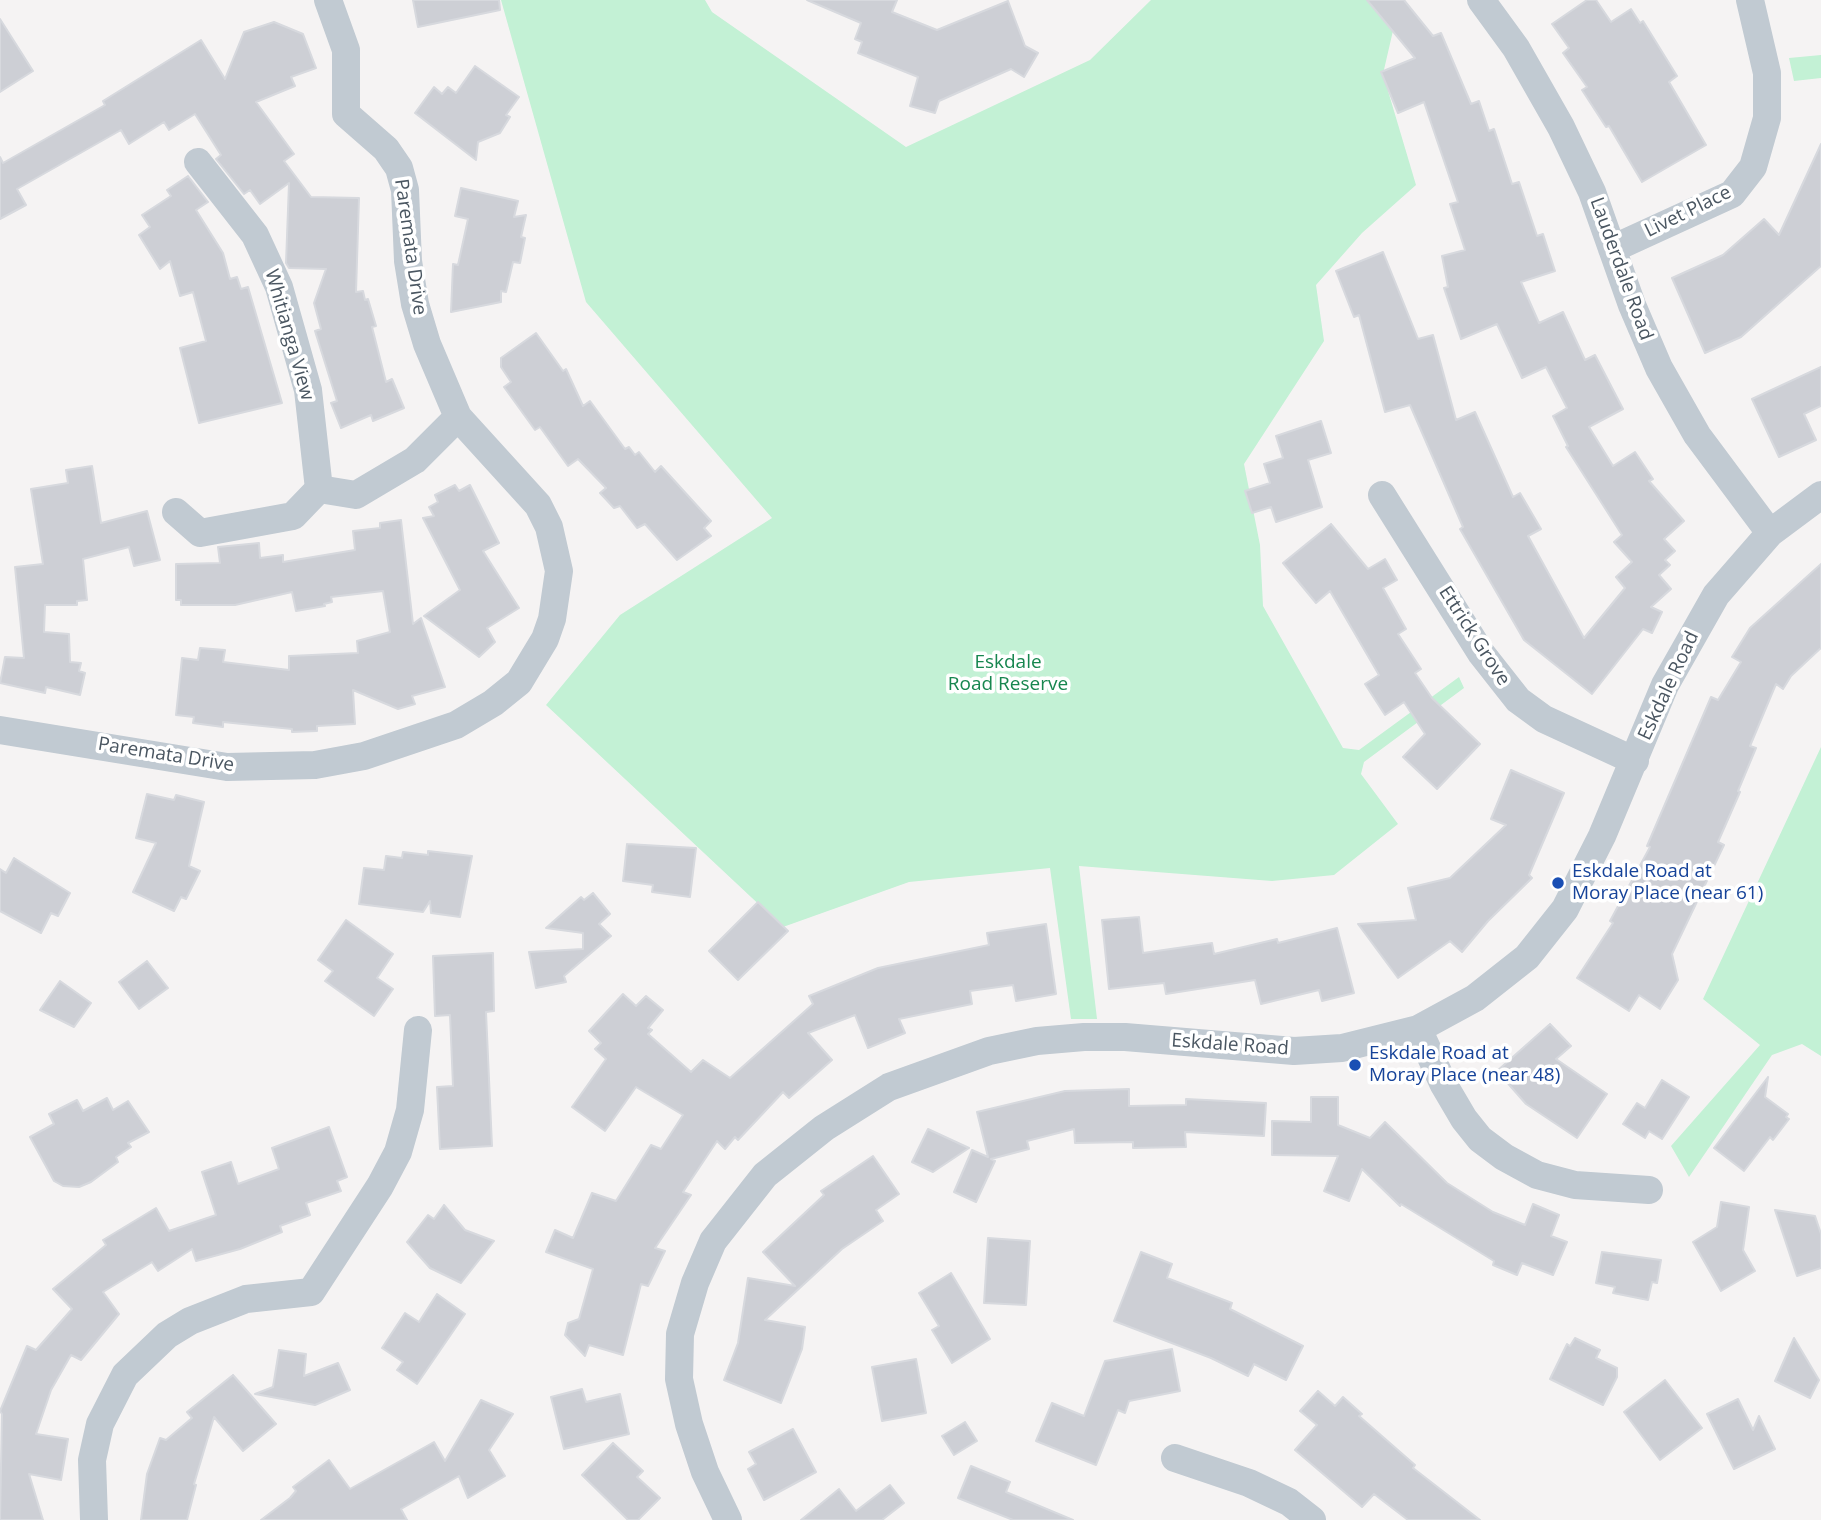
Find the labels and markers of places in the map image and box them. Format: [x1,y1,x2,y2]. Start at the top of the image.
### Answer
place label: Eskdale Road at Moray Place (near 61) [1572,861,1763,905]
marker: Eskdale Road at Moray Place (near 61) [1550,875,1566,891]
place label: Eskdale Road at Moray Place (near 48) [1369,1043,1560,1087]
marker: Eskdale Road at Moray Place (near 48) [1347,1057,1363,1073]

